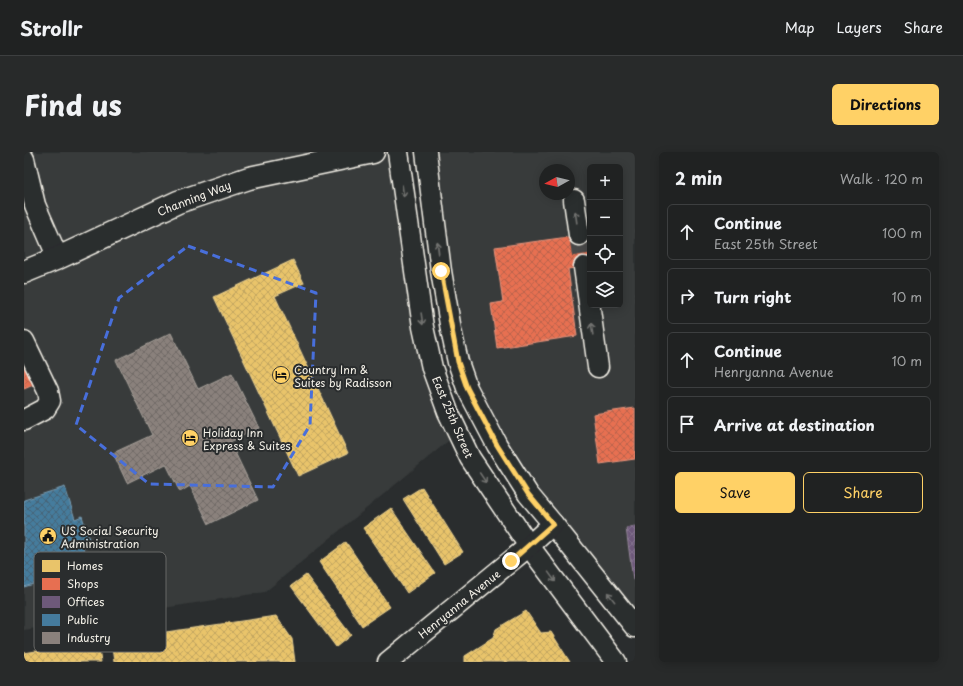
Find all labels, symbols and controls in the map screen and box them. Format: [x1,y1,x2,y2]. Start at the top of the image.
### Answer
text: Strollr [20,14,83,42]
text: Map [785,17,815,38]
text: Layers [837,17,882,38]
text: Share [904,17,943,38]
text: Find us [24,83,122,126]
button: Directions [832,84,939,125]
north arrow [539,164,575,200]
map controls [587,164,623,308]
button: + [587,164,623,200]
text: 2 min [675,165,722,191]
text: Walk · 120 m [840,169,923,188]
street label: Channing Way [155,176,233,220]
one-way arrow [399,184,407,197]
button: − [587,200,623,236]
one-way arrow [572,211,580,224]
text: Continue [714,211,782,234]
icon: ahead [676,221,698,243]
text: 100 m [882,223,922,242]
text: East 25th Street [714,234,818,253]
button: locate [587,236,623,272]
one-way arrow [434,242,442,255]
route start [432,262,450,280]
button: layers [587,272,623,308]
icon: right [676,285,698,307]
text: Turn right [714,285,791,308]
text: 10 m [892,287,922,306]
one-way arrow [418,312,426,325]
one-way arrow [588,323,596,336]
text: Continue [714,339,782,362]
icon: ahead [676,349,698,371]
text: 10 m [892,351,922,370]
place label: Country Inn & Suites by Radisson [294,361,392,391]
text: Henryanna Avenue [714,362,834,381]
hotel icon: Country Inn & Suites by Radisson [271,365,291,385]
street label: East 25th Street [428,373,478,461]
icon: arrive [676,413,698,435]
text: Arrive at destination [714,413,875,436]
place label: Holiday Inn Express & Suites [203,424,291,454]
hotel icon: Holiday Inn Express & Suites [180,428,200,448]
button: Save [675,472,795,513]
button: Share [803,472,923,513]
one-way arrow [479,473,487,484]
place label: US Social Security Administration [61,522,159,552]
public building icon: US Social Security Administration [38,526,58,546]
legend [34,552,166,652]
route end [502,552,520,570]
text: Homes [67,557,103,574]
street label: Henryanna Avenue [414,565,504,642]
one-way arrow [548,572,556,583]
text: Shops [67,575,98,592]
one-way arrow [606,591,615,602]
text: Offices [67,593,104,610]
text: Public [67,611,98,628]
text: Industry [67,629,111,646]

